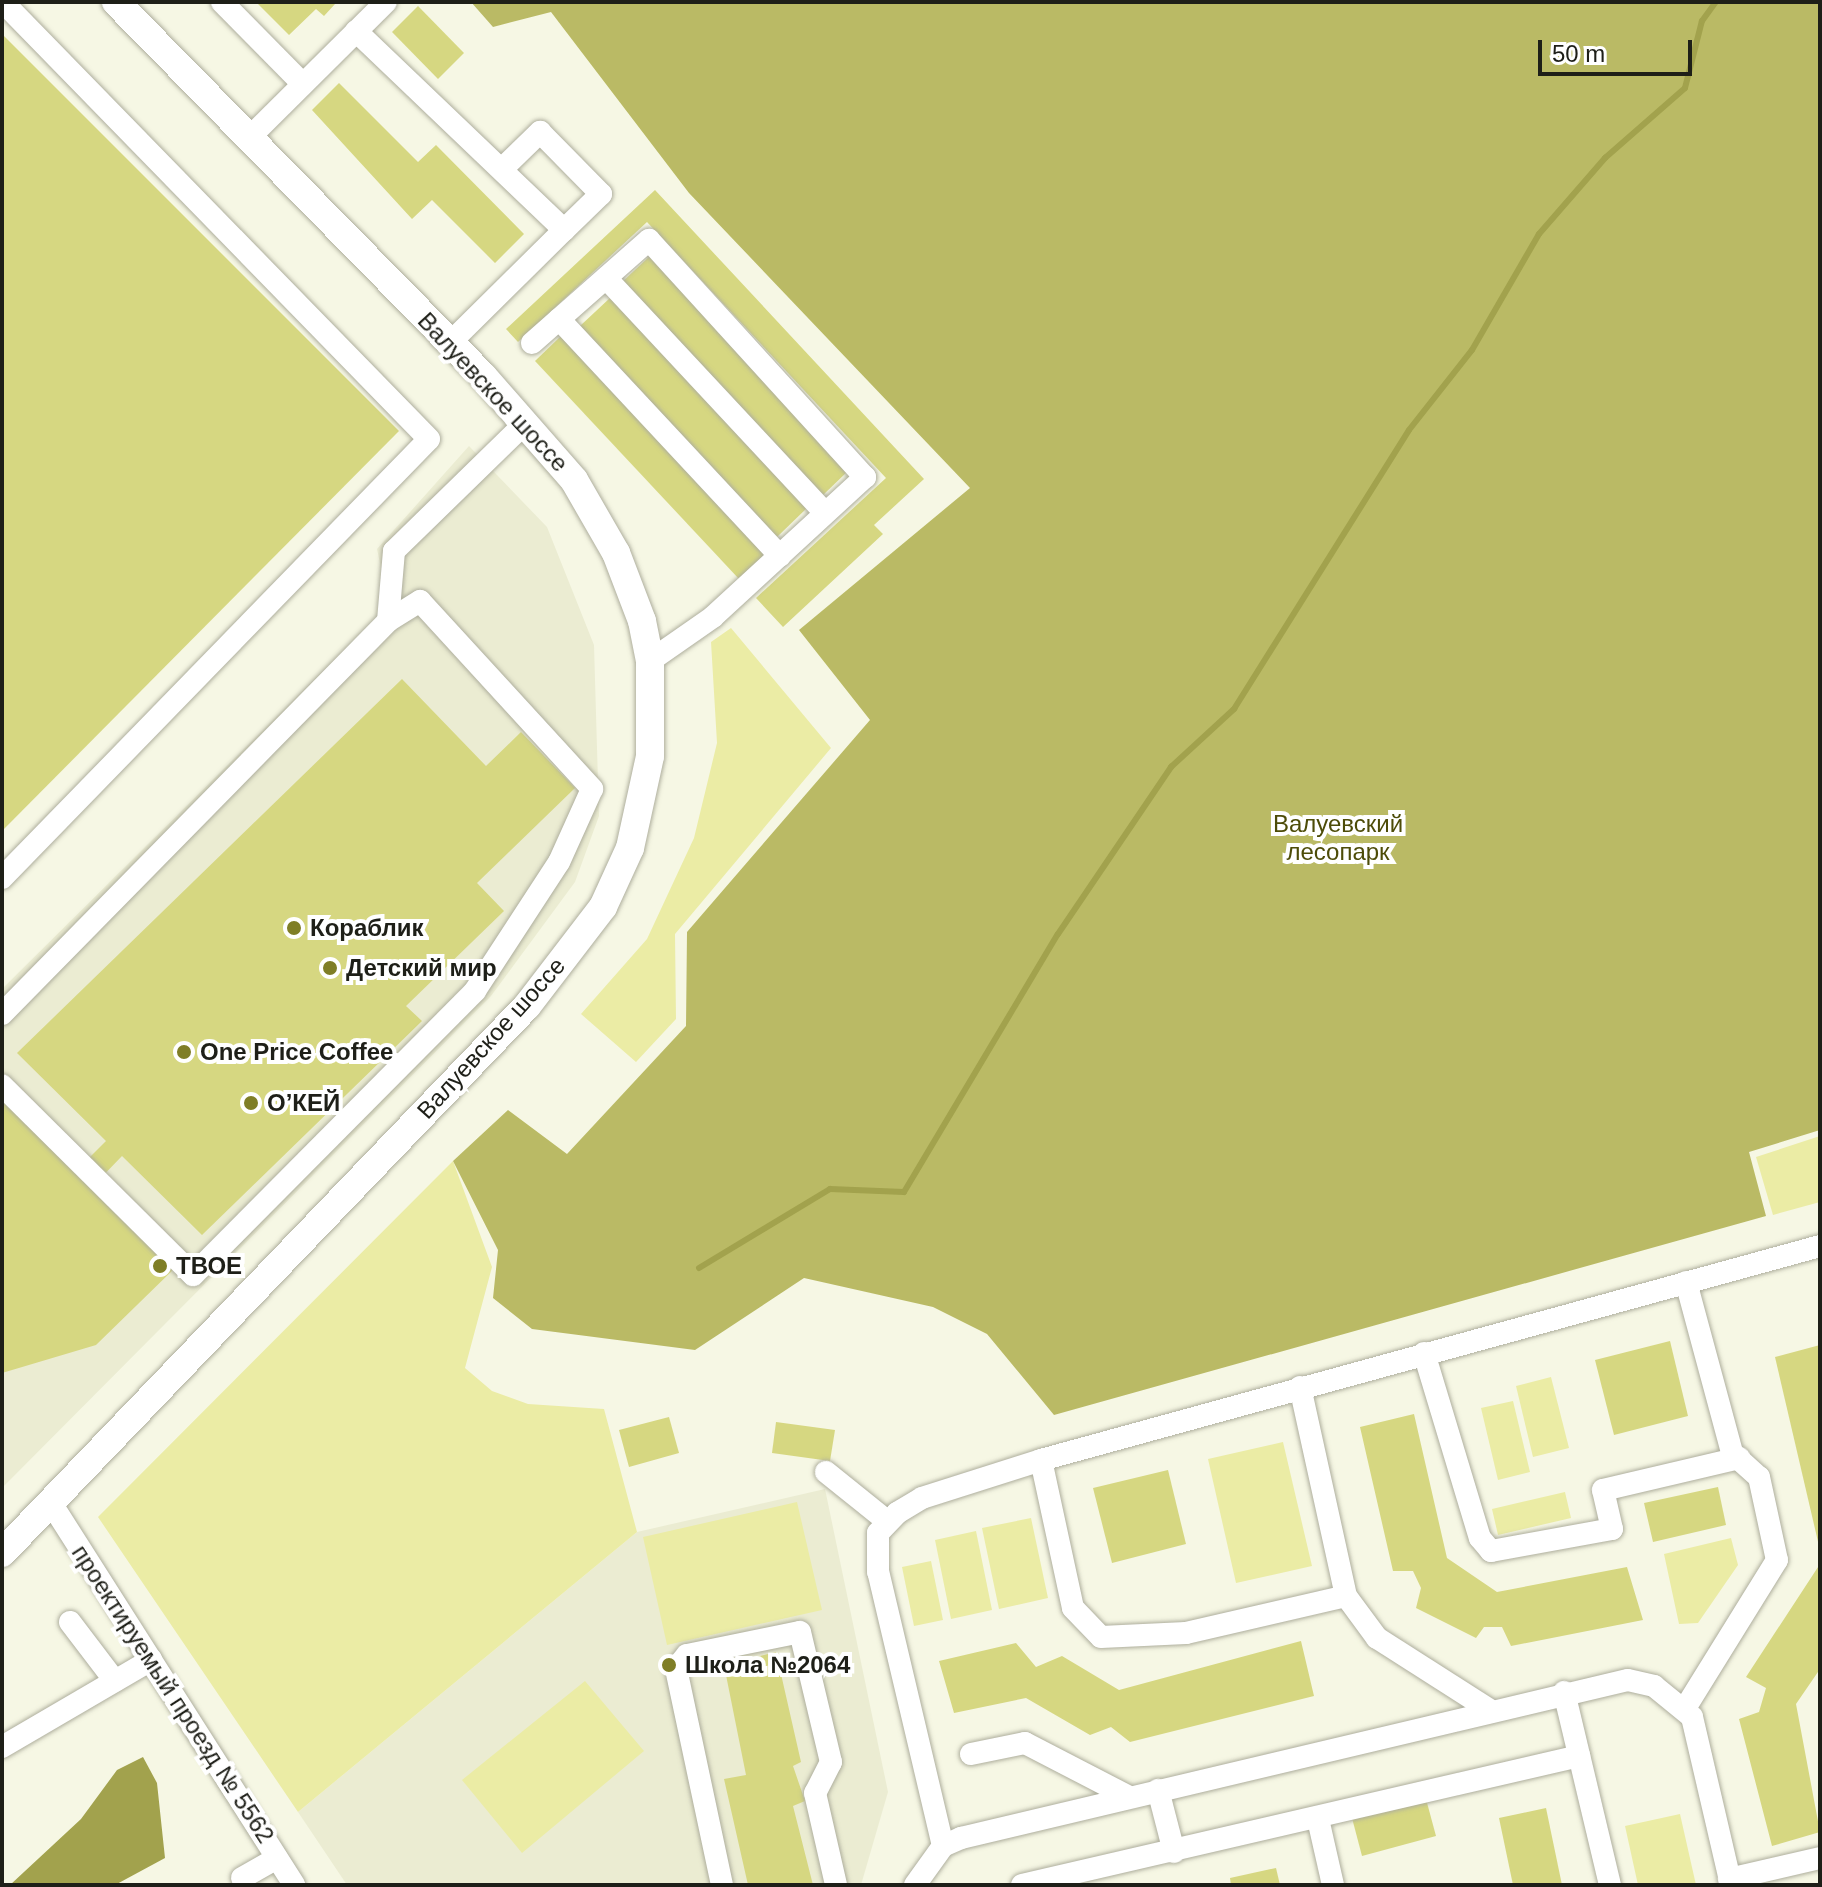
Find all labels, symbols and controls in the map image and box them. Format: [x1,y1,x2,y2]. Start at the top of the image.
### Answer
scale bar [1542,24,1696,74]
text: 50 m [1552,40,1605,67]
street label: Валуевское шоссе [412,306,574,478]
park label: Валуевский лесопарк [1273,810,1403,866]
place label: Кораблик [310,914,424,942]
marker: Кораблик [285,919,303,937]
street label: Валуевское шоссе [411,951,571,1125]
place label: Детский мир [346,954,497,982]
marker: Детский мир [321,959,339,977]
place label: One Price Coffee [200,1038,393,1066]
marker: One Price Coffee [175,1043,193,1061]
place label: О’КЕЙ [267,1089,340,1117]
marker: О’КЕЙ [242,1094,260,1112]
place label: ТВОЕ [176,1252,242,1280]
marker: ТВОЕ [151,1257,169,1275]
street label: проектируемый проезд № 5562 [66,1540,280,1848]
place label: Школа №2064 [685,1651,850,1679]
marker: Школа №2064 [660,1656,678,1674]

